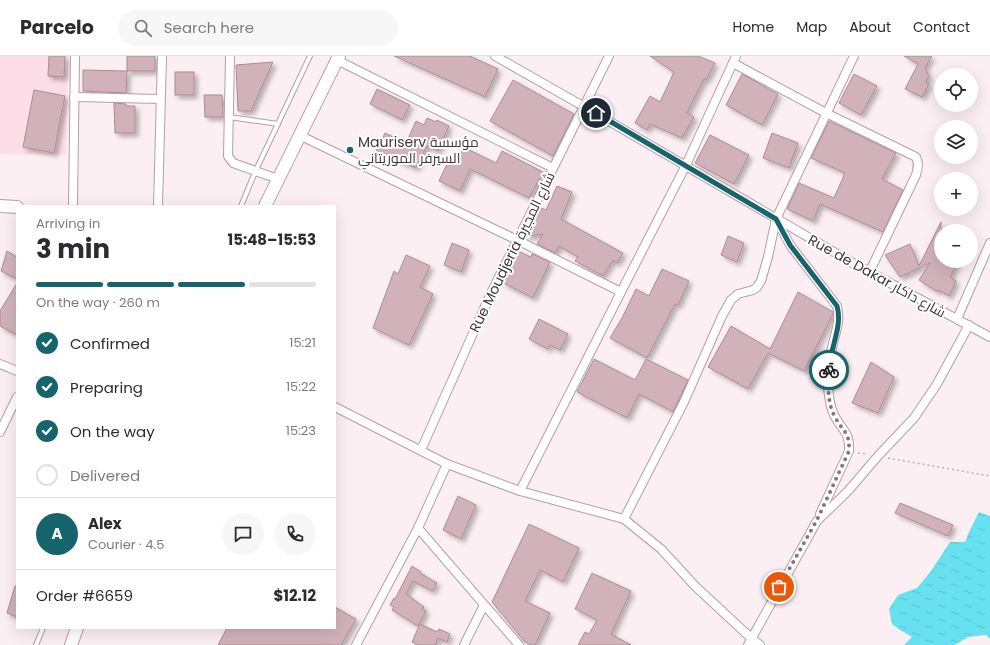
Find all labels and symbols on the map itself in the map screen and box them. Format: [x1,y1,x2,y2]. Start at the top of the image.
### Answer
pin [579,96,613,130]
place label: Mauriserv مؤسسة السيرفر الموريتاني [358,132,479,170]
marker: Mauriserv مؤسسة السيرفر الموريتاني [345,145,355,155]
street label: Rue Moudjeria شارع المجيرة [464,168,560,336]
street label: Rue de Dakar شارع داكار [804,230,950,322]
courier [809,350,849,390]
pin [762,570,796,604]

